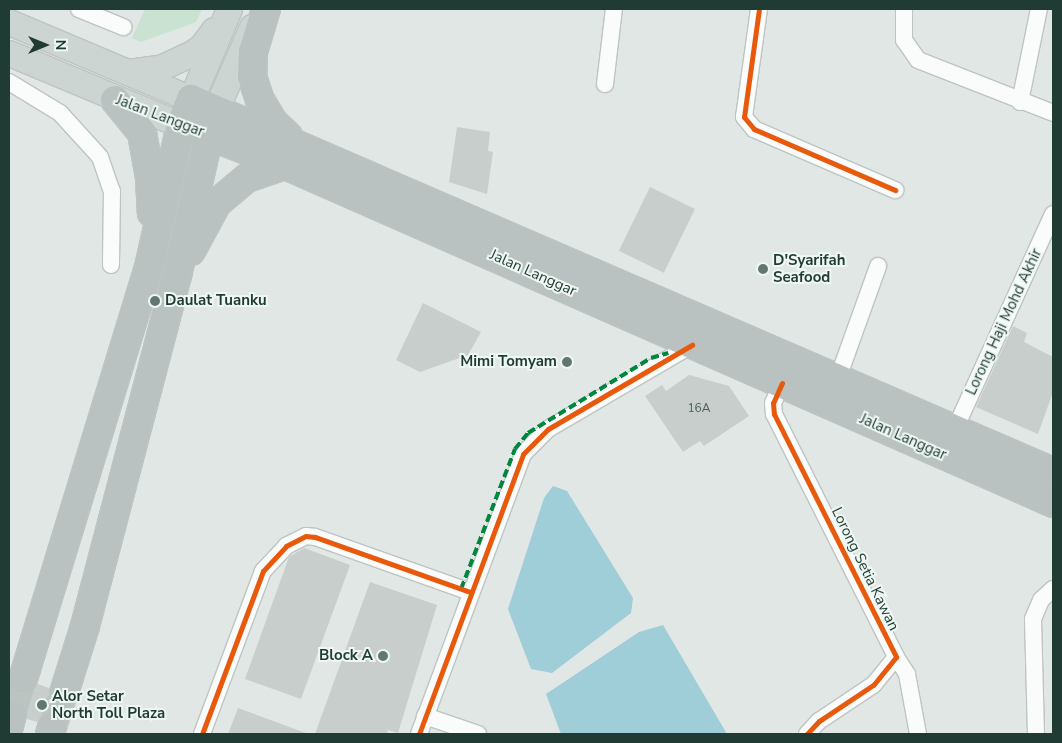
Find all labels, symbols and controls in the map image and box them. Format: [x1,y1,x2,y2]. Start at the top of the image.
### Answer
north arrow [20,20,70,70]
text: N [51,40,70,50]
street label: Jalan Langgar [113,91,207,141]
street label: Jalan Langgar [487,246,579,300]
street label: Lorong Haji Mohd Akhir [962,246,1046,398]
place label: D'Syarifah Seafood [773,251,845,286]
marker: D'Syarifah Seafood [757,263,769,275]
place label: Daulat Tuanku [165,292,267,310]
marker: Daulat Tuanku [149,295,161,307]
place label: Mimi Tomyam [460,353,557,371]
marker: Mimi Tomyam [561,356,573,368]
house number: 16A [687,402,711,416]
street label: Jalan Langgar [857,410,949,464]
street label: Lorong Setia Kawan [827,504,903,634]
place label: Block A [319,647,373,665]
marker: Block A [377,650,389,662]
place label: Alor Setar North Toll Plaza [52,687,165,722]
marker: Alor Setar North Toll Plaza [36,699,48,711]

